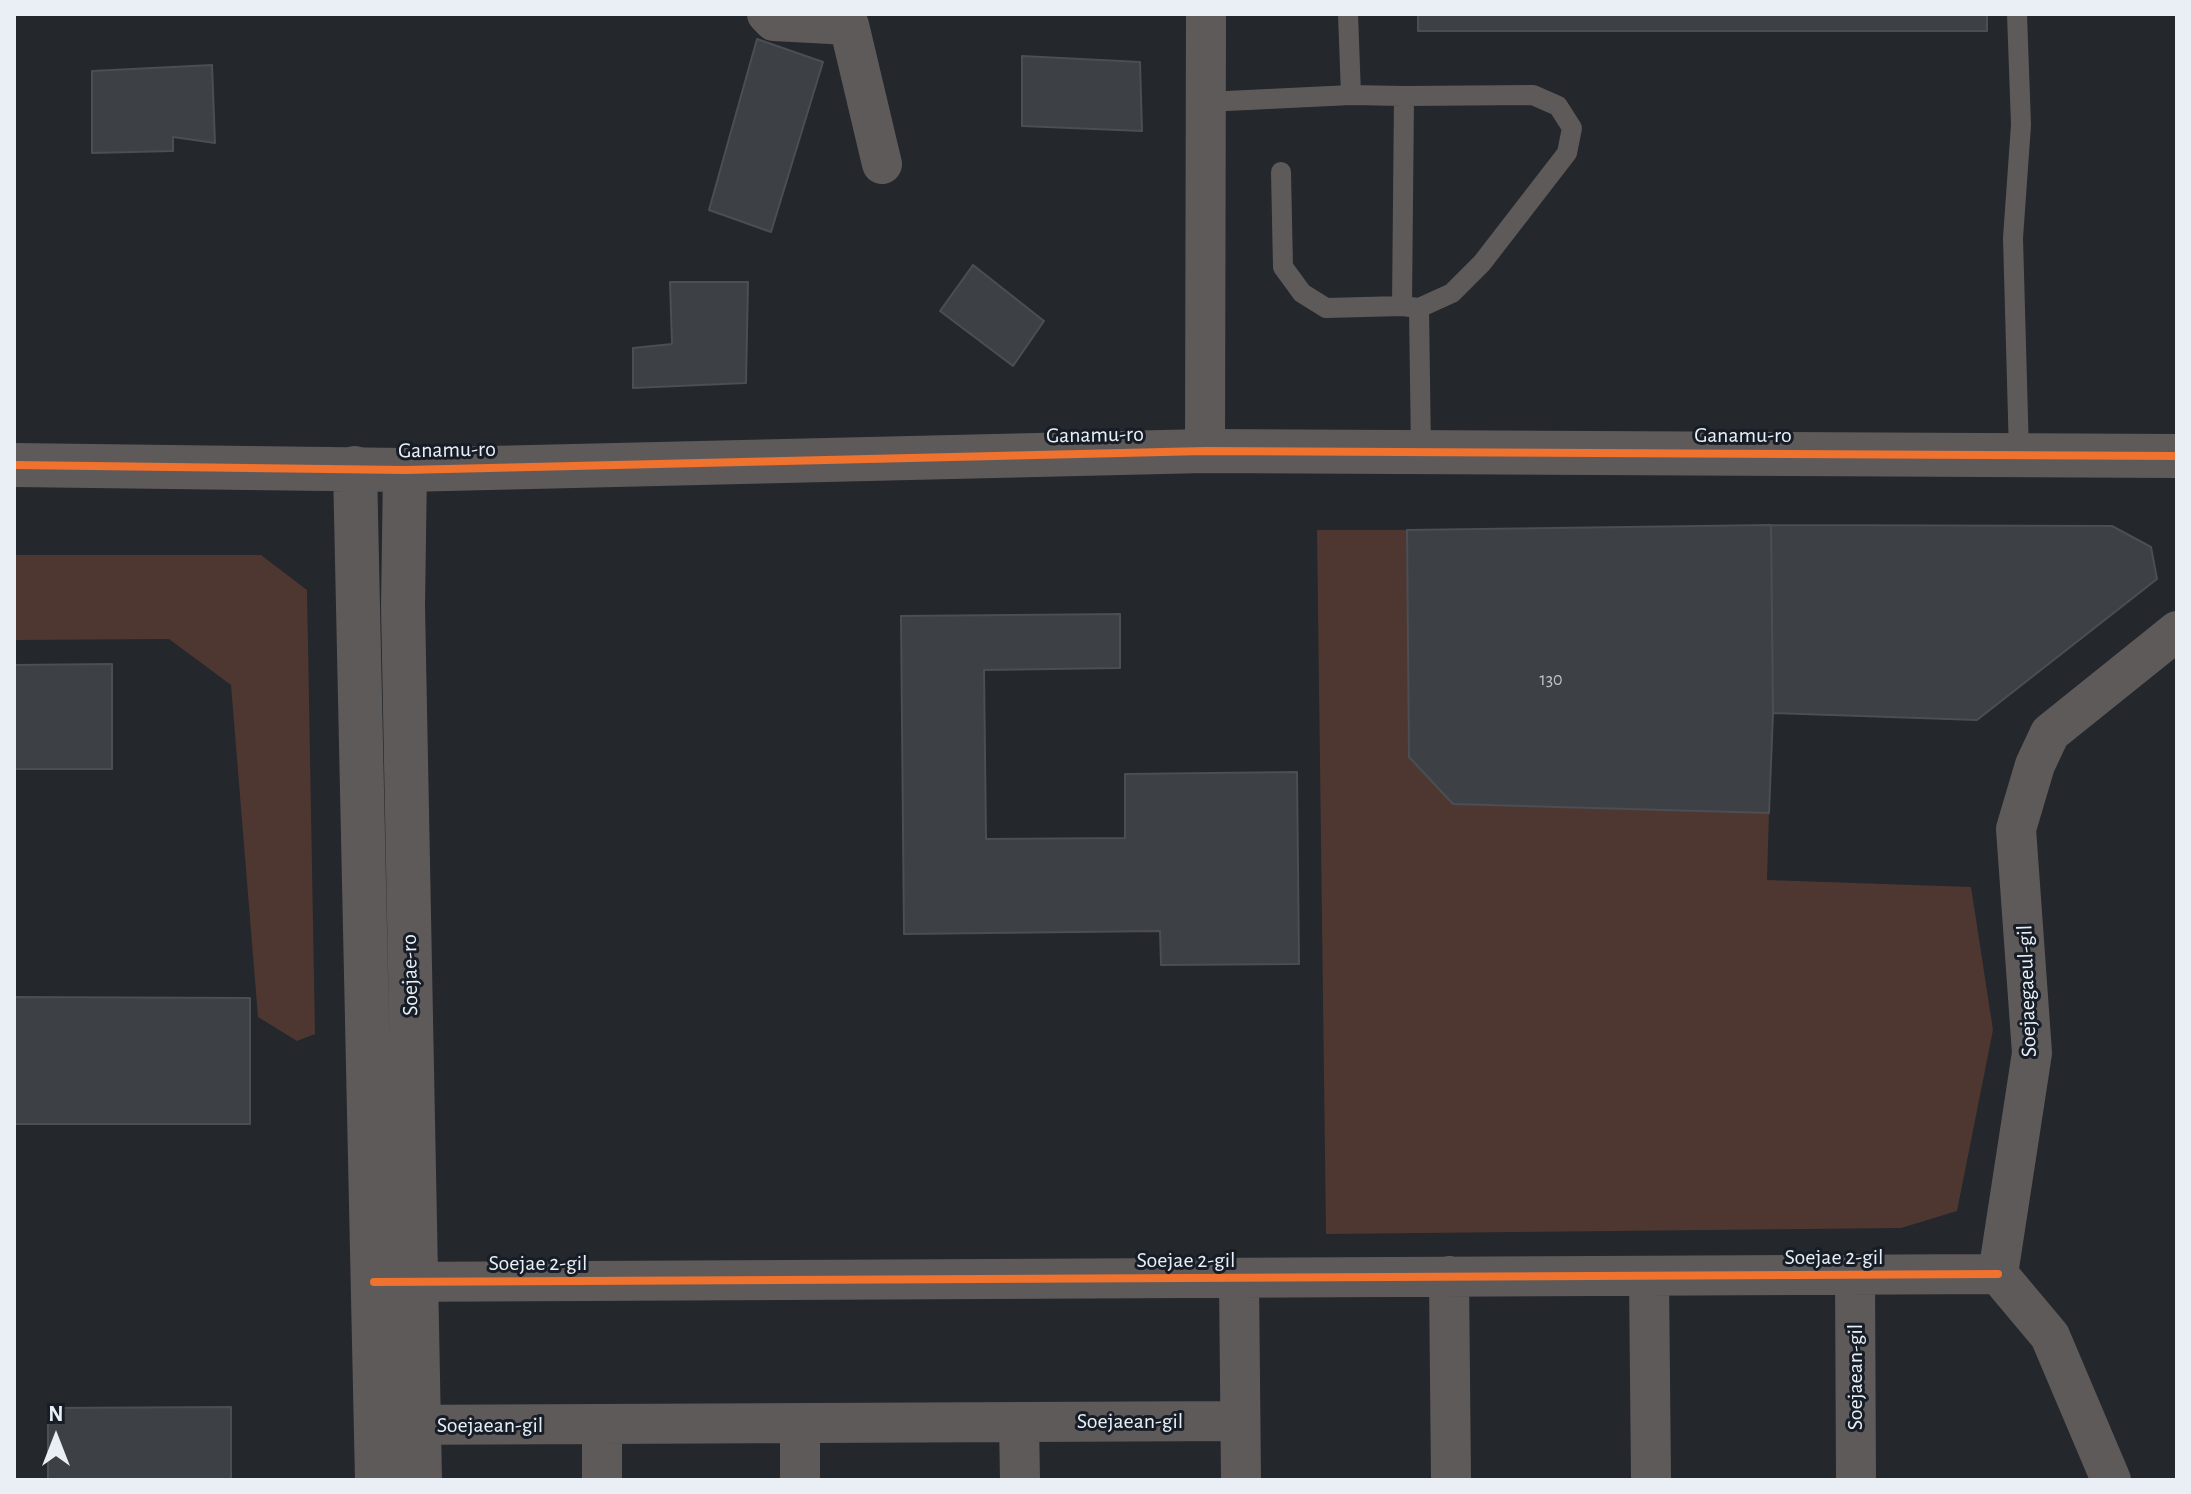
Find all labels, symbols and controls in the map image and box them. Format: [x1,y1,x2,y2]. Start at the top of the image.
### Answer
street label: Ganamu-ro [1046,421,1144,449]
street label: Ganamu-ro [1694,422,1792,448]
street label: Ganamu-ro [398,436,496,464]
house number: 130 [1539,669,1563,691]
street label: Soejaegaeul-gil [2011,924,2043,1058]
street label: Soejae-ro [396,934,424,1016]
street label: Soejae 2-gil [1785,1244,1883,1270]
street label: Soejae 2-gil [1137,1247,1235,1273]
street label: Soejae 2-gil [489,1250,587,1276]
street label: Soejaean-gil [1842,1324,1868,1430]
north arrow [16,1398,96,1478]
text: N [48,1403,64,1425]
street label: Soejaean-gil [1077,1408,1183,1434]
street label: Soejaean-gil [437,1412,543,1438]

